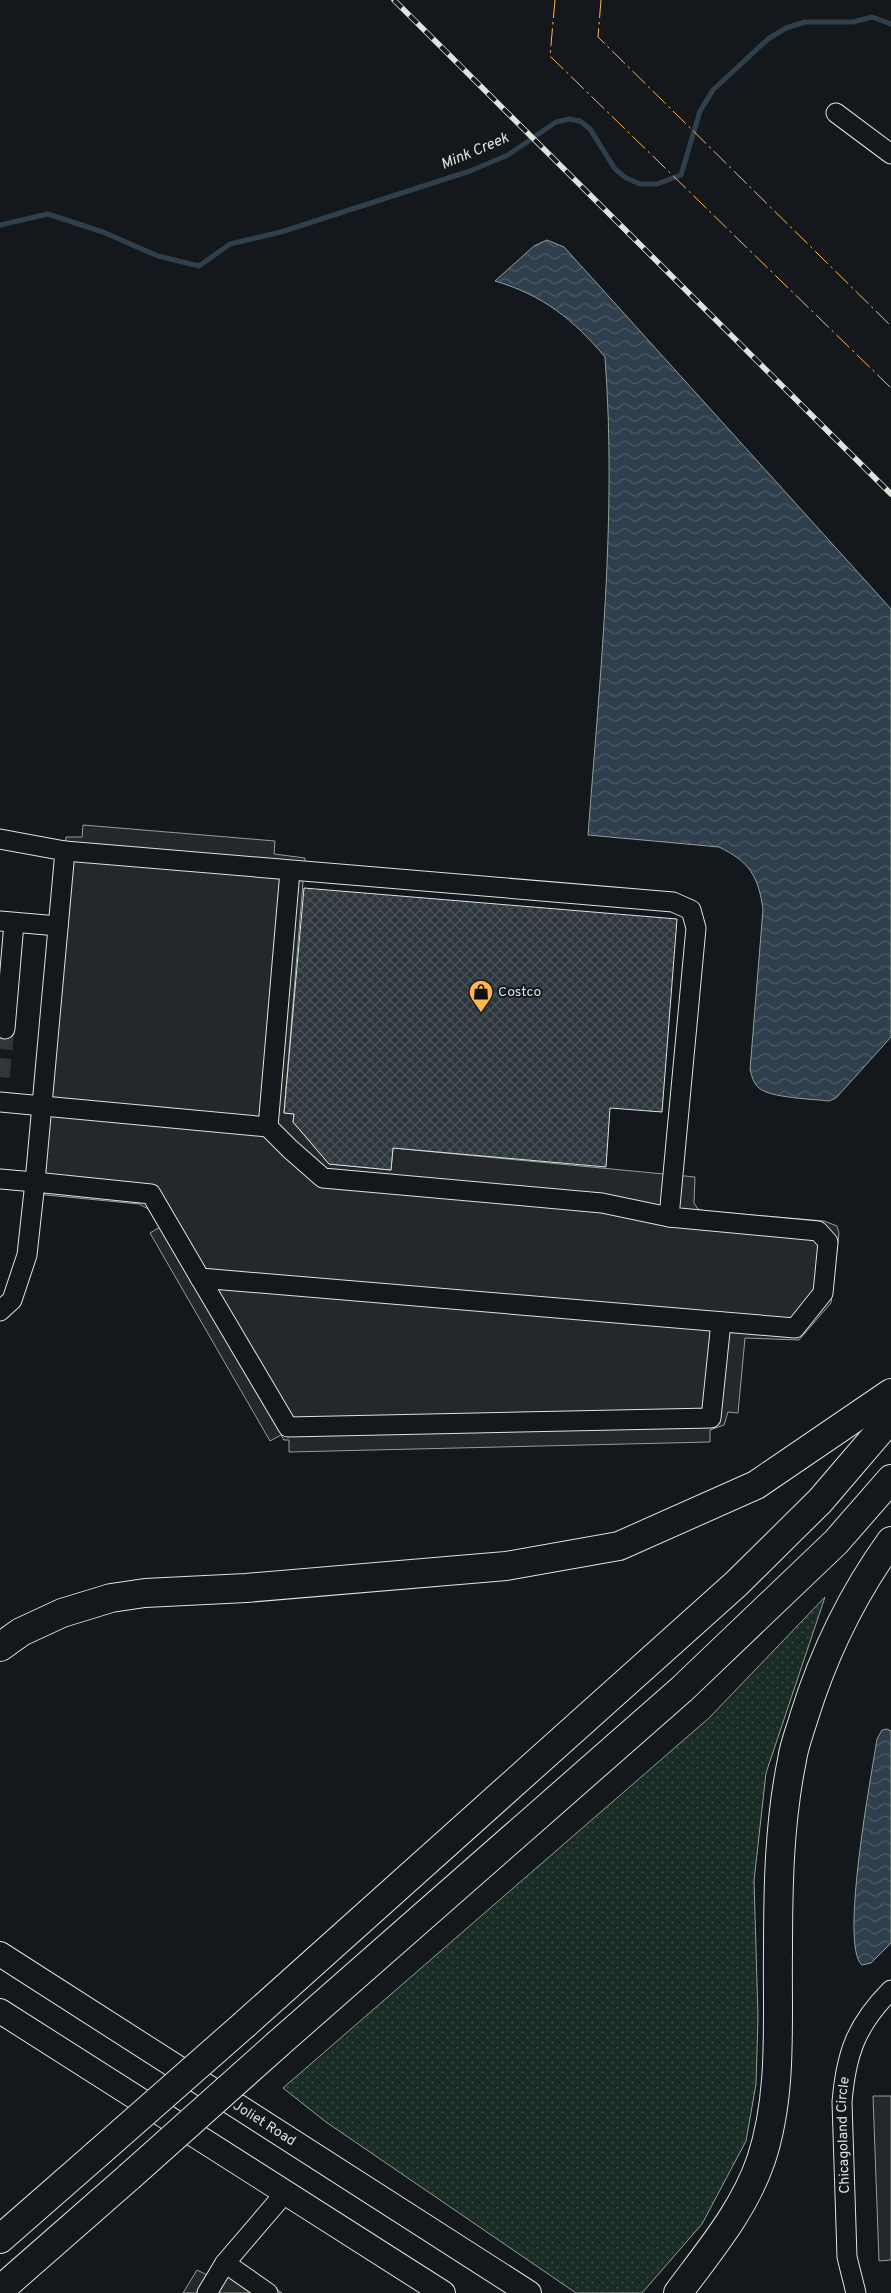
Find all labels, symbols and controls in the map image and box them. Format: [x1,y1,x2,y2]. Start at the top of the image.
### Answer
water label: Mink Creek [438,129,512,175]
shop icon: Costco [468,979,494,1013]
place label: Costco [498,984,541,1001]
street label: Chicagoland Circle [833,2075,853,2194]
street label: Joliet Road [230,2097,299,2150]

